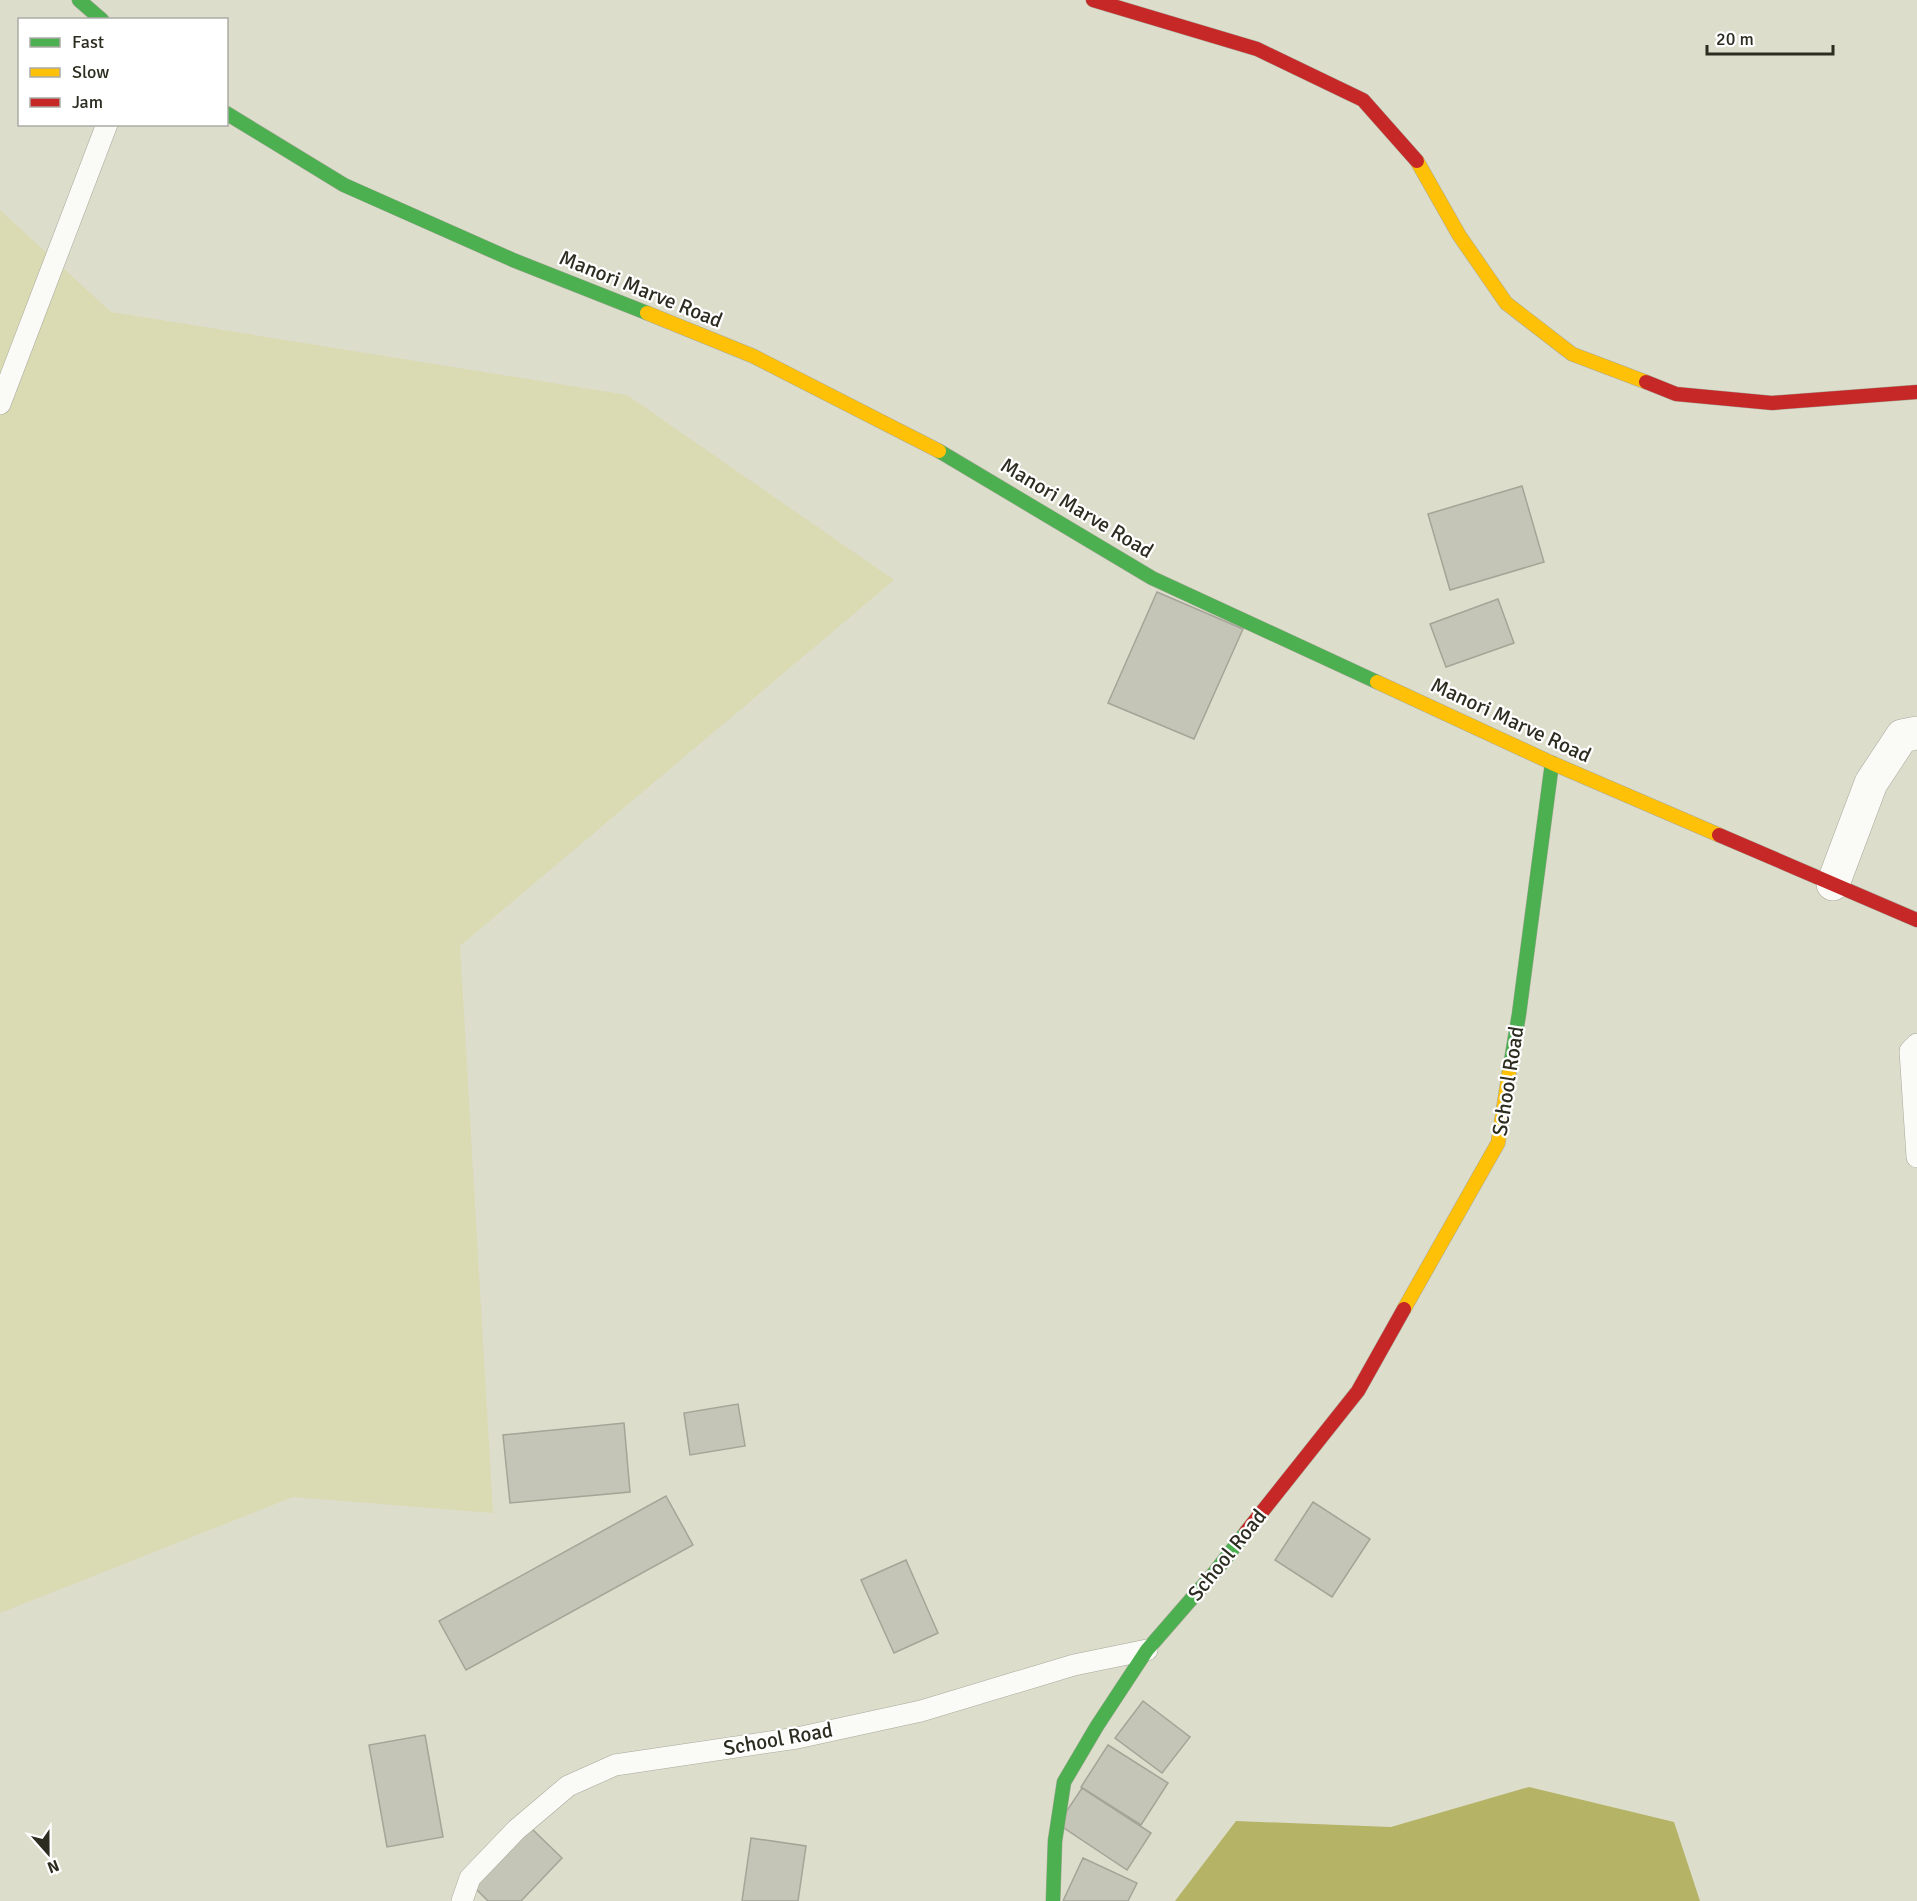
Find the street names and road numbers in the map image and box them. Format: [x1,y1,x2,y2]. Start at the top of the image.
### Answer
street label: Manori Marve Road [556,244,726,334]
street label: Manori Marve Road [996,452,1158,564]
street label: Manori Marve Road [1427,672,1595,768]
street label: School Road [1487,1024,1529,1138]
street label: School Road [1182,1504,1272,1606]
street label: School Road [721,1717,835,1761]

